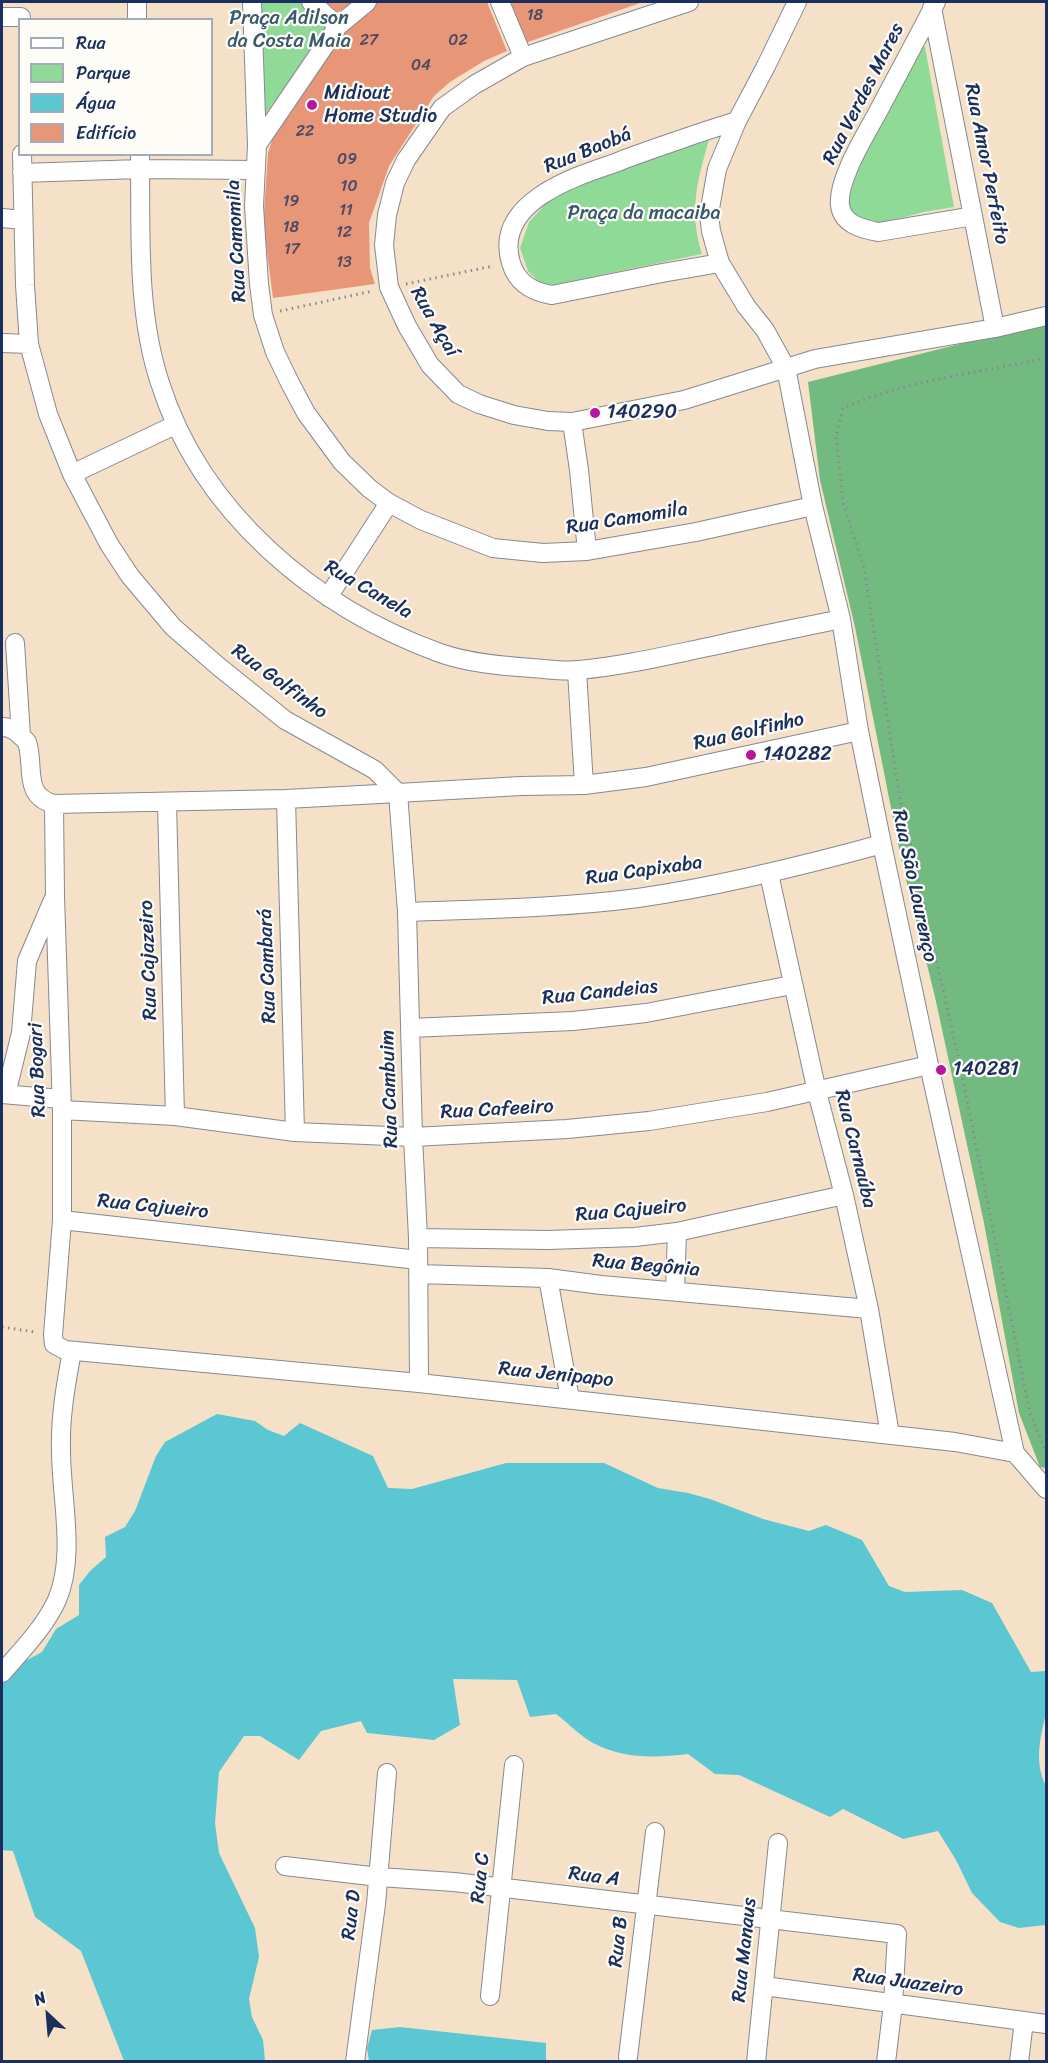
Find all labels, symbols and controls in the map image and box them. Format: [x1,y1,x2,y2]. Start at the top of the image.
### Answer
house number: 18 [527,6,543,26]
park label: Praça Adilson da Costa Maia [227,7,351,54]
legend [18,18,213,156]
street label: Rua Verdes Mares [818,19,910,169]
text: Rua [76,27,106,59]
house number: 27 [360,31,378,51]
house number: 02 [448,31,468,51]
house number: 04 [411,56,431,76]
text: Parque [76,57,130,89]
street label: Rua Amor Perfeito [959,81,1013,247]
place label: Midiout Home Studio [324,82,437,129]
text: Água [76,87,116,119]
marker: Midiout Home Studio [305,98,319,112]
text: Edifício [76,117,136,149]
house number: 22 [296,122,314,142]
street label: Rua Baobá [541,123,635,179]
house number: 09 [337,150,357,170]
house number: 10 [341,177,357,197]
street label: Rua Camomila [222,179,252,303]
house number: 19 [283,192,299,212]
house number: 11 [339,201,353,221]
park label: Praça da macaiba [567,202,721,226]
house number: 18 [283,218,299,238]
house number: 12 [336,223,352,243]
house number: 17 [284,240,300,260]
house number: 13 [336,253,352,273]
street label: Rua Açaí [404,283,464,361]
place label: 140290 [607,401,677,425]
marker: 140290 [588,406,602,420]
street label: Rua Camomila [564,498,690,540]
street label: Rua Canela [320,555,416,625]
street label: Rua Golfinho [226,639,332,725]
street label: Rua Golfinho [691,708,807,756]
place label: 140282 [763,743,832,767]
marker: 140282 [744,748,758,762]
street label: Rua São Lourenço [886,808,942,964]
street label: Rua Capixaba [584,851,704,891]
street label: Rua Cajazeiro [135,900,163,1020]
street label: Rua Cambará [254,908,282,1024]
street label: Rua Candeias [541,975,659,1011]
street label: Rua Bogari [24,1022,52,1118]
street label: Rua Cambuim [376,1029,404,1149]
place label: 140281 [953,1058,1019,1082]
marker: 140281 [934,1063,948,1077]
street label: Rua Carnaúba [829,1087,881,1211]
street label: Rua Cafeeiro [440,1095,554,1125]
street label: Rua Cajueiro [96,1189,210,1225]
street label: Rua Cajueiro [574,1194,688,1228]
street label: Rua Begônia [591,1249,701,1283]
street label: Rua Jenipapo [497,1357,615,1393]
street label: Rua C [466,1852,496,1904]
street label: Rua A [567,1862,621,1892]
street label: Rua D [337,1889,367,1941]
street label: Rua Manaus [728,1896,762,2004]
street label: Rua B [604,1916,634,1968]
street label: Rua Juazeiro [851,1963,965,2003]
text: N [29,1983,51,2014]
north arrow [18,1985,78,2045]

